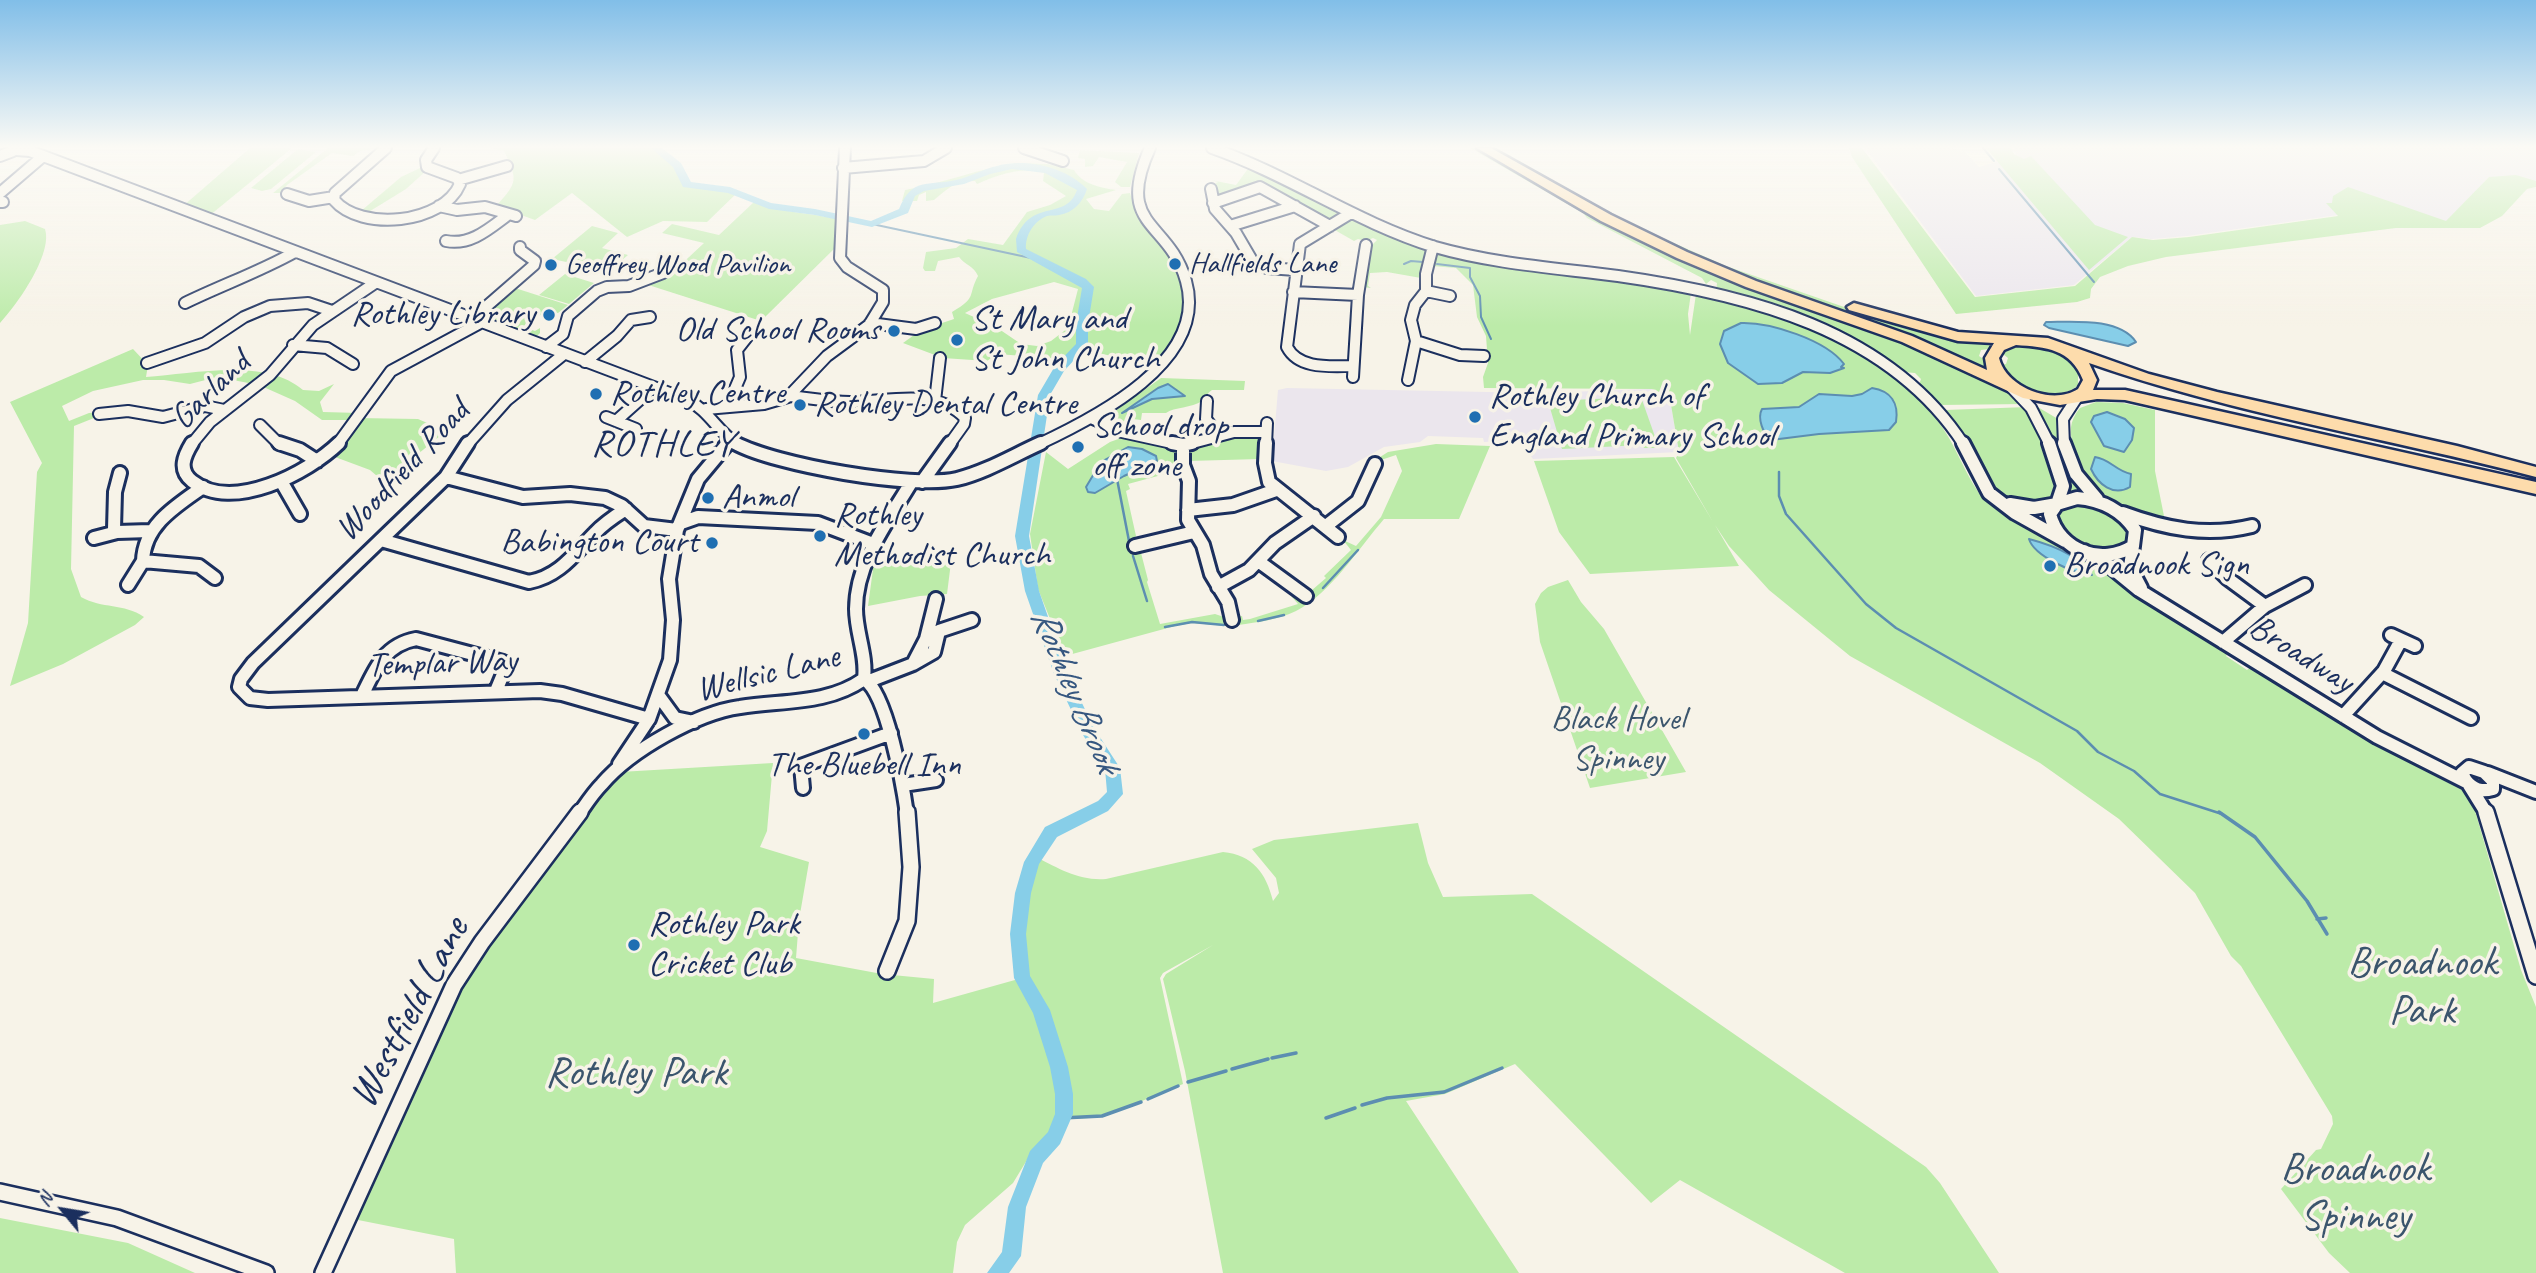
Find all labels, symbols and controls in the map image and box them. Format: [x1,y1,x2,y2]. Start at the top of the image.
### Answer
place label: Hallfields Lane [1189,246,1336,282]
place label: Geoffrey Wood Pavilion [565,247,790,283]
marker: Hallfields Lane [1167,256,1183,272]
marker: Geoffrey Wood Pavilion [543,257,559,273]
place label: Rothley Library [351,294,535,336]
place label: St Mary and St John Church [971,299,1160,381]
marker: Rothley Library [541,307,557,323]
place label: Old School Rooms [675,310,880,352]
marker: Old School Rooms [886,323,902,339]
marker: St Mary and St John Church [949,332,965,348]
street label: Garland [162,343,260,439]
place label: Rothley Centre [610,373,785,415]
place label: Rothley Church of England Primary School [1489,376,1774,458]
place label: Rothley Dental Centre [814,384,1077,426]
marker: Rothley Centre [588,386,604,402]
street label: Woodfield Road [327,392,479,550]
marker: Rothley Dental Centre [792,397,808,413]
place label: School drop off zone [1092,406,1228,488]
marker: Rothley Church of England Primary School [1467,409,1483,425]
district label: ROTHLEY [591,422,735,468]
marker: School drop off zone [1070,439,1086,455]
place label: Anmol [722,477,795,519]
marker: Anmol [700,490,716,506]
place label: Rothley Methodist Church [834,495,1050,577]
place label: Babington Court [500,522,698,564]
marker: Rothley Methodist Church [812,528,828,544]
marker: Babington Court [704,535,720,551]
place label: Broadnook Sign [2064,545,2249,587]
marker: Broadnook Sign [2042,558,2058,574]
water label: Rothley Brook [1020,602,1128,780]
street label: Broadway [2241,607,2361,703]
street label: Wellsic Lane [692,636,844,712]
street label: Templar Way [366,640,518,688]
park label: Black Hovel Spinney [1551,699,1685,781]
marker: The Bluebell Inn [856,726,872,742]
place label: The Bluebell Inn [767,745,961,787]
place label: Rothley Park Cricket Club [648,904,799,986]
street label: Westfield Lane [339,909,481,1117]
marker: Rothley Park Cricket Club [626,937,642,953]
park label: Broadnook Park [2347,939,2497,1038]
park label: Rothley Park [545,1049,727,1099]
park label: Broadnook Spinney [2280,1145,2430,1244]
north arrow [28,1175,98,1245]
text: N [31,1188,58,1211]

